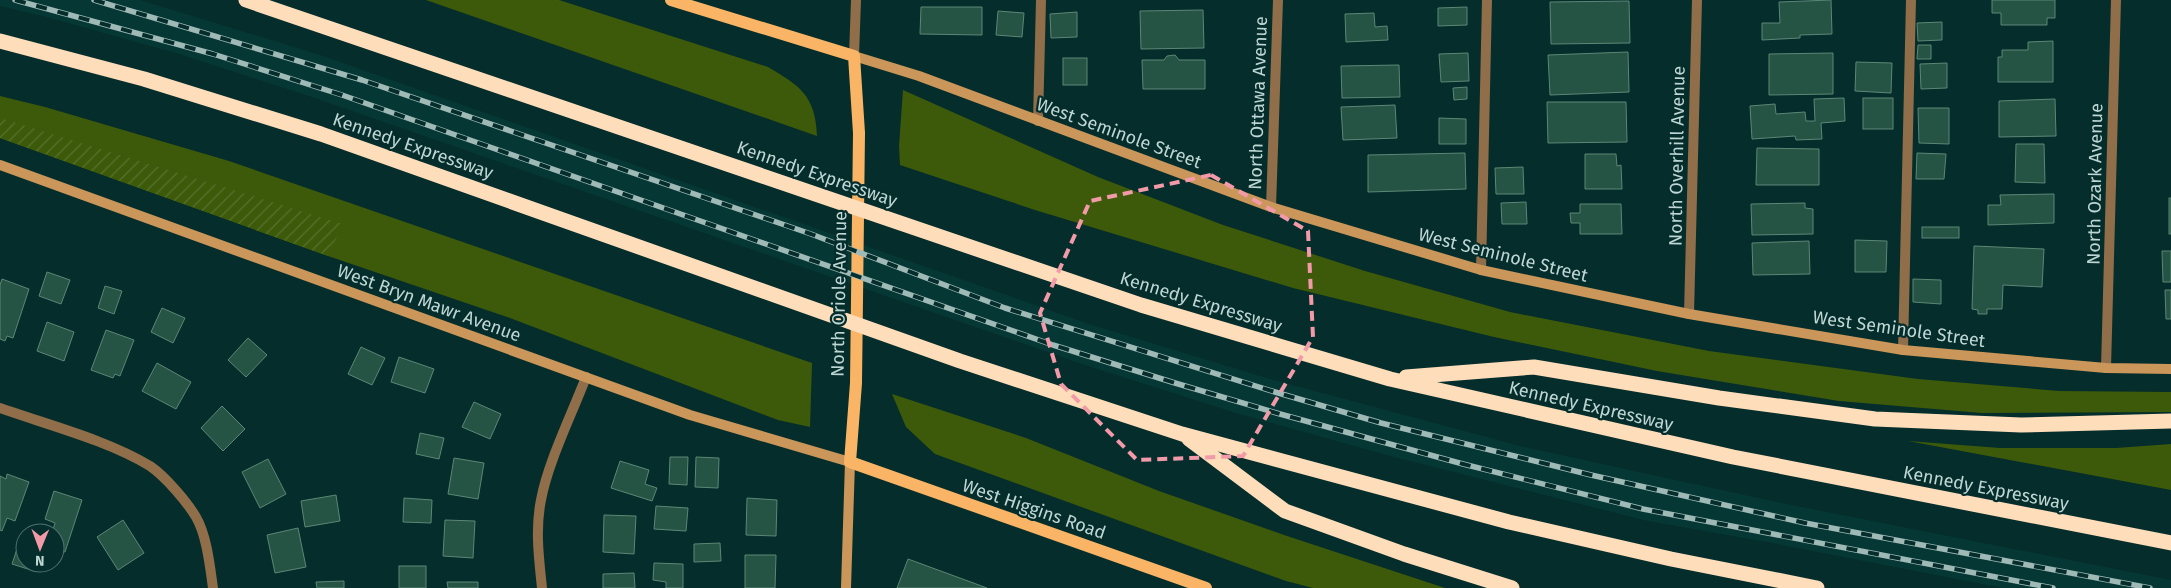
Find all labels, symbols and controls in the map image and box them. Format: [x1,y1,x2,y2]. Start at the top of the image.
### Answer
street label: North Ottawa Avenue [1244,16,1272,190]
street label: North Overhill Avenue [1664,66,1690,246]
street label: West Seminole Street [1034,93,1205,173]
street label: North Ozark Avenue [2083,103,2107,265]
street label: Kennedy Expressway [330,108,496,184]
street label: Kennedy Expressway [734,136,900,212]
street label: North Oriole Avenue [827,211,851,377]
street label: West Seminole Street [1416,223,1591,287]
street label: West Bryn Mawr Avenue [334,259,524,347]
street label: Kennedy Expressway [1117,267,1285,337]
street label: West Seminole Street [1811,306,1987,352]
street label: Kennedy Expressway [1507,376,1676,436]
street label: Kennedy Expressway [1901,461,2071,515]
street label: West Higgins Road [959,474,1109,544]
north arrow [15,523,65,573]
text: N [35,552,45,569]

